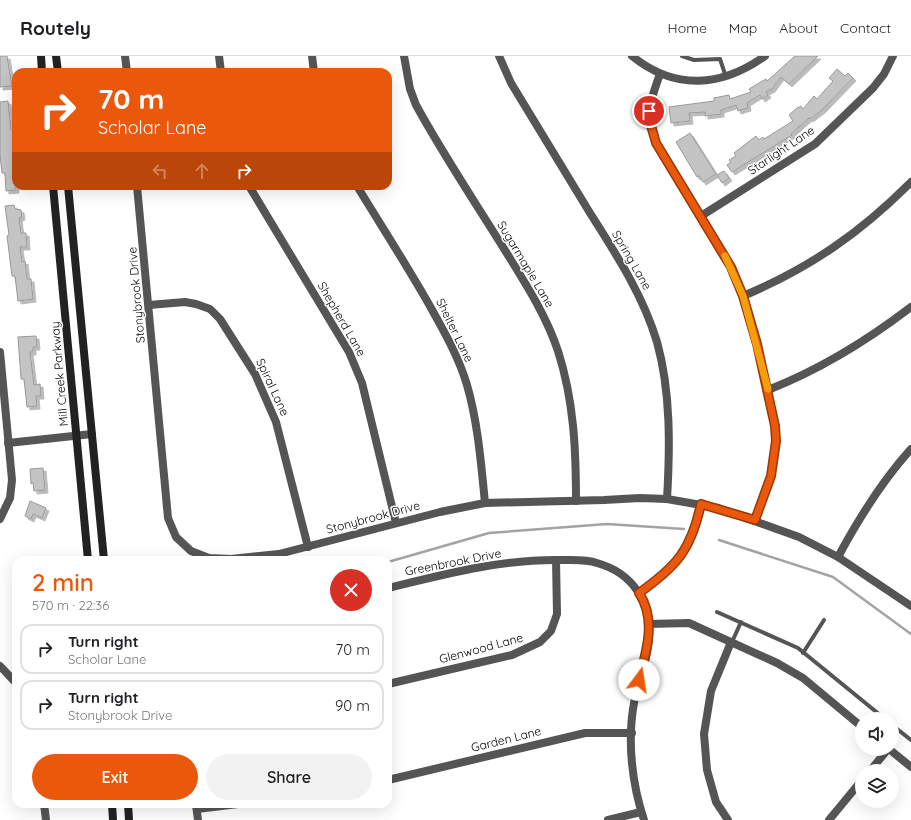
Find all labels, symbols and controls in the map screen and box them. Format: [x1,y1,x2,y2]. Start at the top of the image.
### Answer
text: Routely [20,16,91,40]
text: Home [668,19,707,37]
text: Map [729,19,757,37]
text: About [779,19,818,37]
text: Contact [840,19,891,37]
text: 70 m [98,81,164,116]
icon: right [32,84,84,136]
pin [632,94,666,128]
icon: arrive [638,100,660,122]
text: Scholar Lane [98,116,207,139]
street label: Starlight Lane [745,122,817,178]
icon: left [149,160,171,182]
icon: ahead [191,160,213,182]
icon: right [233,160,255,182]
street label: Sugarmaple Lane [494,218,558,310]
street label: Spring Lane [609,228,655,293]
street label: Stonybrook Drive [124,246,148,344]
street label: Shepherd Lane [315,279,369,359]
street label: Shelter Lane [433,296,477,365]
street label: Mill Creek Parkway [47,321,71,427]
street label: Spiral Lane [253,356,293,418]
street label: Stonybrook Drive [324,497,422,537]
street label: Greenbrook Drive [404,545,503,579]
text: 2 min [32,567,94,597]
button: close [330,569,372,611]
text: 570 m · 22:36 [32,597,109,613]
street label: Glenwood Lane [437,630,525,666]
text: Turn right [68,632,139,651]
icon: right [34,638,56,660]
text: 70 m [336,640,370,659]
text: Scholar Lane [68,651,146,667]
position arrow [618,659,660,701]
text: Turn right [68,688,139,707]
icon: right [34,694,56,716]
text: 90 m [335,696,370,715]
text: Stonybrook Drive [68,707,172,723]
map controls [855,712,899,808]
button: sound [855,712,899,756]
street label: Garden Lane [469,723,543,755]
button: Exit [32,754,198,800]
button: Share [206,754,372,800]
button: layers [855,764,899,808]

